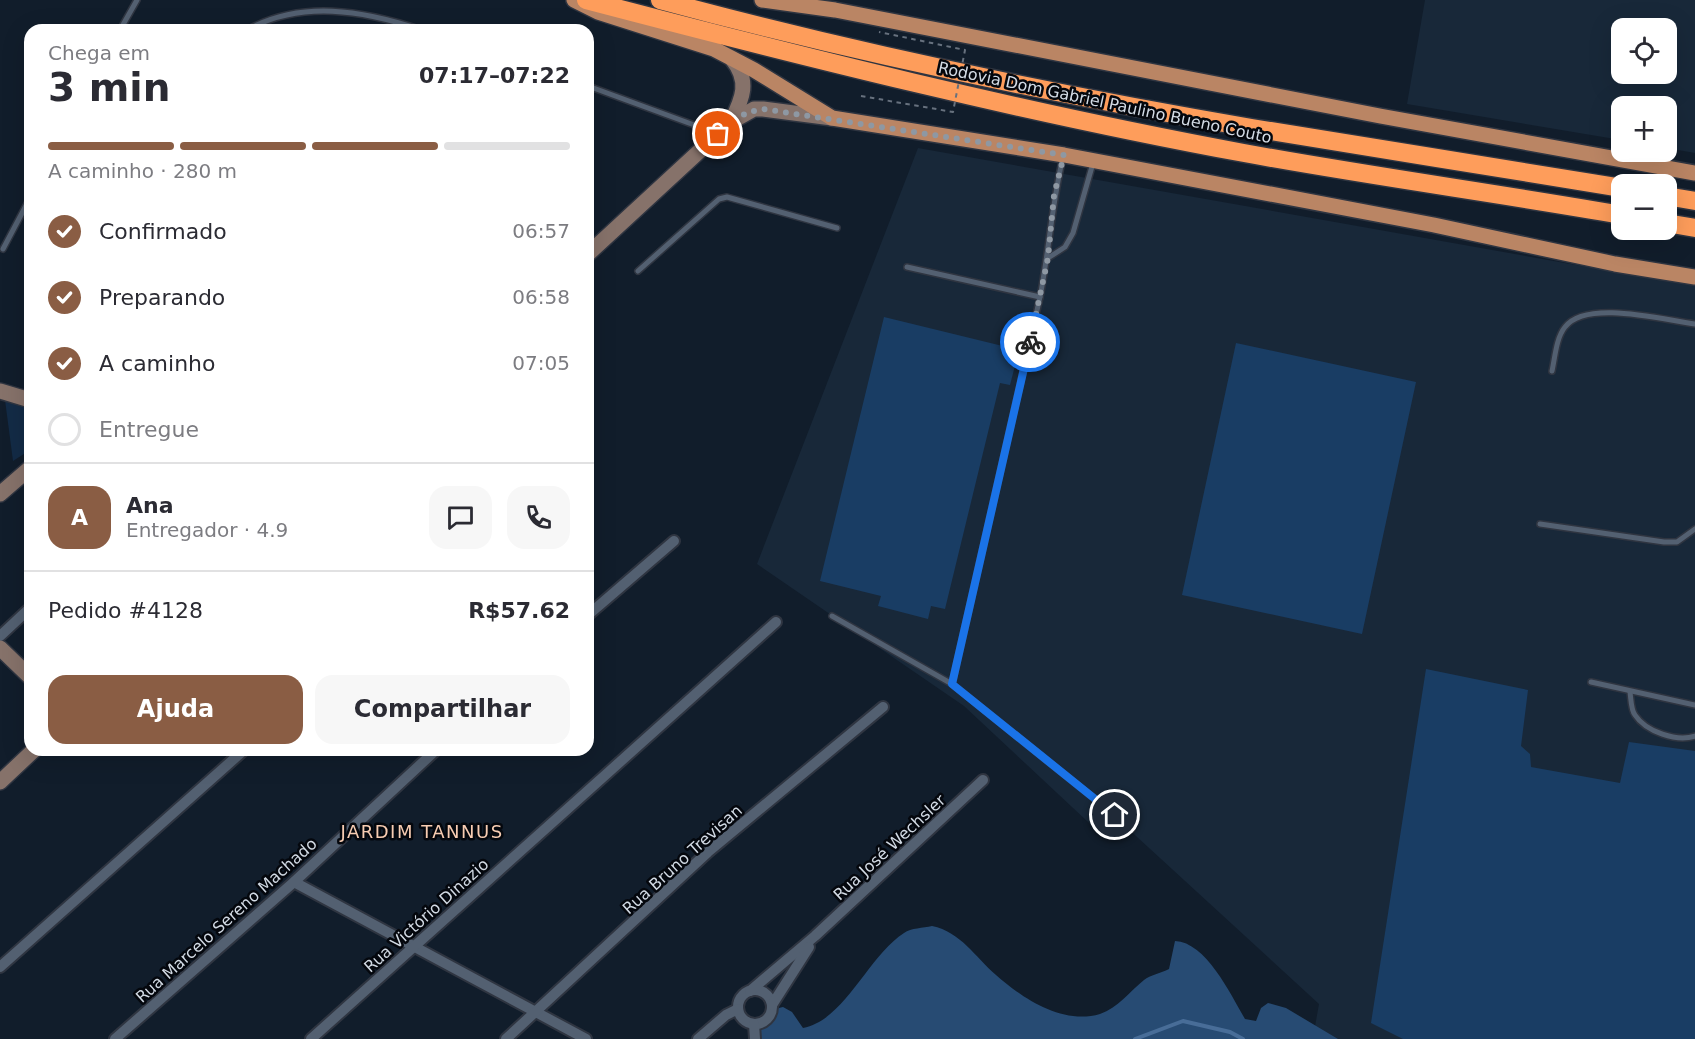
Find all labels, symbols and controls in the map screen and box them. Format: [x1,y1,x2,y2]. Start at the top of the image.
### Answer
map controls [1611,18,1677,240]
button: locate [1611,18,1677,84]
text: Chega em [48,41,150,65]
street label: Rodovia Dom Gabriel Paulino Bueno Couto [936,58,1273,147]
text: 07:17–07:22 [419,63,570,88]
text: 3 min [48,65,170,110]
button: + [1611,96,1677,162]
pin [692,108,743,159]
icon: bag [701,117,734,150]
text: A caminho · 280 m [48,159,237,183]
button: − [1611,174,1677,240]
icon: check [48,215,81,248]
text: Confirmado [99,219,227,244]
text: 06:57 [512,219,570,243]
icon: check [48,281,81,314]
text: Preparando [99,285,225,310]
text: 06:58 [512,285,570,309]
courier [1000,312,1060,372]
icon: bike [1014,326,1047,359]
icon: check [48,347,81,380]
text: A caminho [99,351,216,376]
text: 07:05 [512,351,570,375]
text: Entregue [99,417,199,442]
button: chat [429,486,492,549]
button: phone [507,486,570,549]
text: Ana [126,493,174,518]
text: A [71,505,88,530]
text: Entregador · 4.9 [126,518,288,542]
text: Pedido #4128 [48,598,203,623]
text: R$57.62 [468,598,570,623]
button: Ajuda [48,675,303,744]
button: Compartilhar [315,675,570,744]
pin [1089,789,1140,840]
street label: Rua José Wechsler [829,790,950,904]
icon: home [1098,798,1131,831]
street label: Rua Bruno Trevisan [619,801,746,918]
district label: JARDIM TANNUS [339,821,504,842]
street label: Rua Marcelo Sereno Machado [132,834,321,1007]
street label: Rua Victório Dinazio [360,855,492,976]

